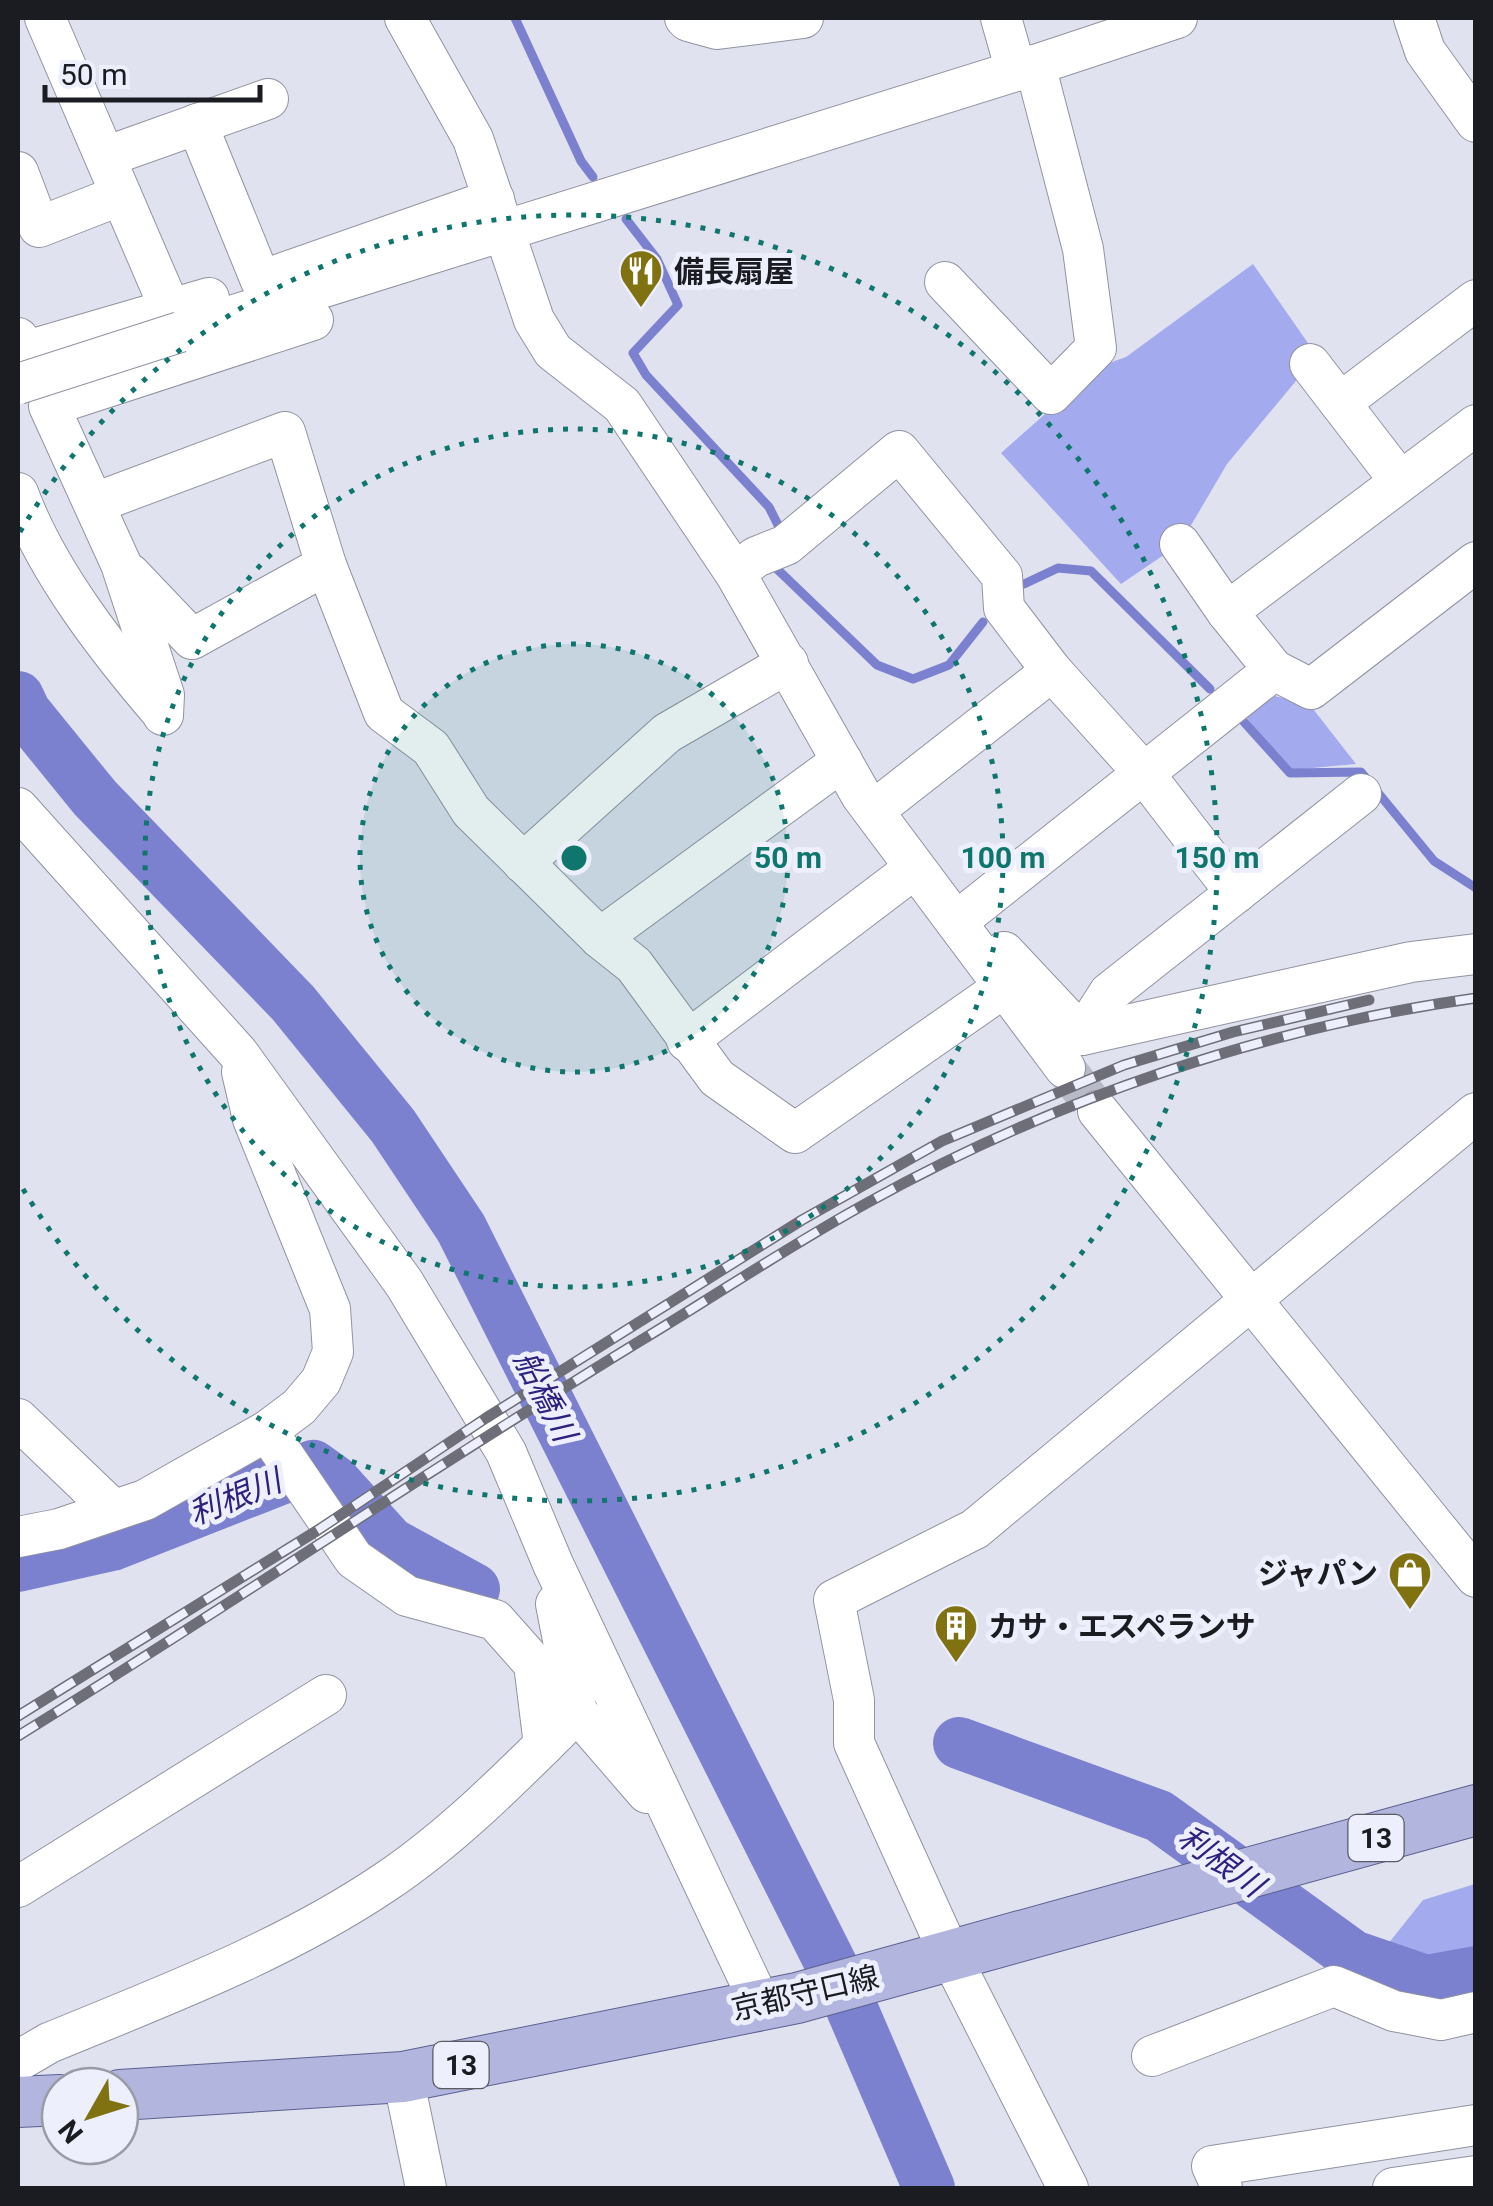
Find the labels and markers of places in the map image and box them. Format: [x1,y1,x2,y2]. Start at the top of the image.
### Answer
restaurant icon: 備長扇屋 [618,248,664,309]
place label: 備長扇屋 [674,254,794,289]
centre of rings [556,840,592,876]
shop icon: ジャパン [1387,1550,1433,1611]
place label: ジャパン [1258,1556,1378,1591]
building icon: カサ・エスペランサ [933,1603,979,1664]
place label: カサ・エスペランサ [988,1609,1256,1644]

